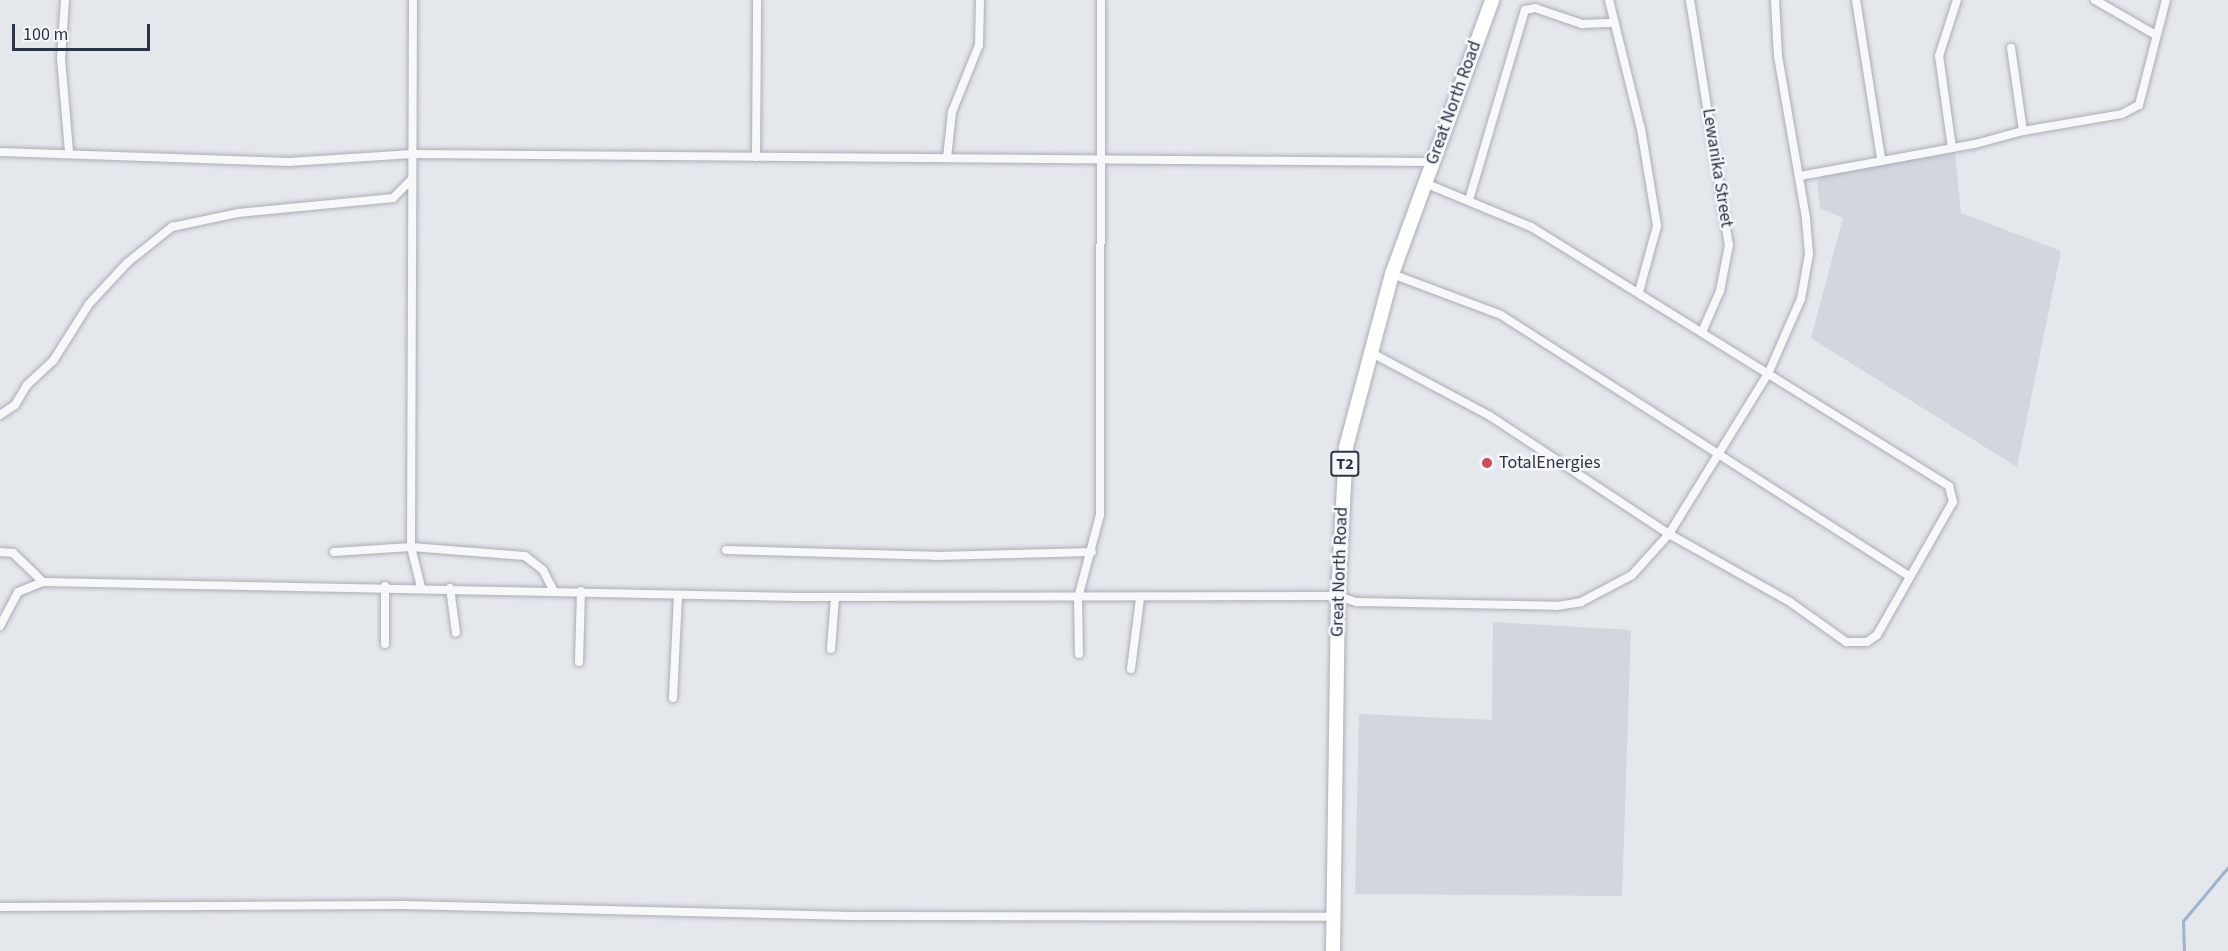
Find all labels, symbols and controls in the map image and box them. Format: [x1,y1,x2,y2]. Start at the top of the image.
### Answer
scale bar [15,12,153,50]
text: 100 m [23,22,68,47]
street label: Great North Road [1422,38,1486,168]
street label: Lewanika Street [1697,107,1737,229]
road number: T2 [1330,451,1360,477]
place label: TotalEnergies [1499,452,1601,474]
marker: TotalEnergies [1480,456,1494,470]
street label: Great North Road [1327,507,1353,637]

